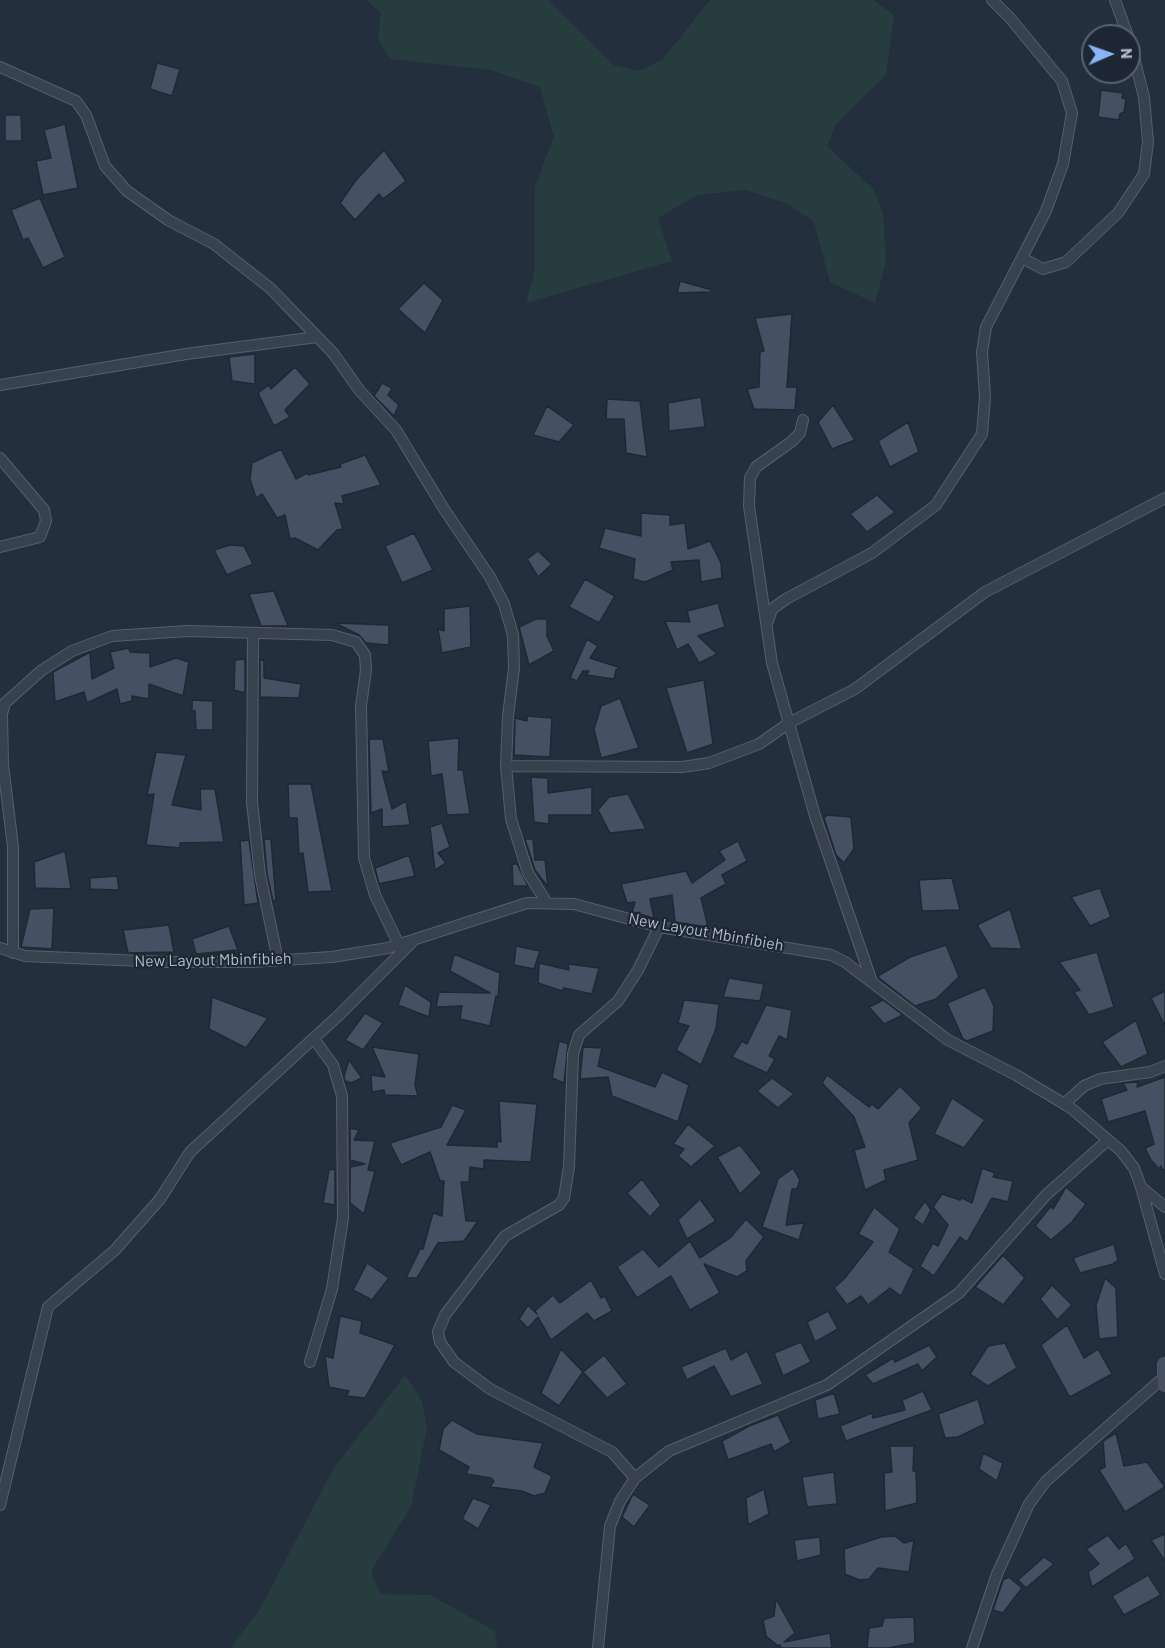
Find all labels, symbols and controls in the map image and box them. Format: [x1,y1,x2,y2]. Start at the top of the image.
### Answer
north arrow [1081,24,1141,84]
text: N [1118,48,1137,59]
street label: New Layout Mbinfibieh [627,909,785,955]
street label: New Layout Mbinfibieh [134,949,292,971]

